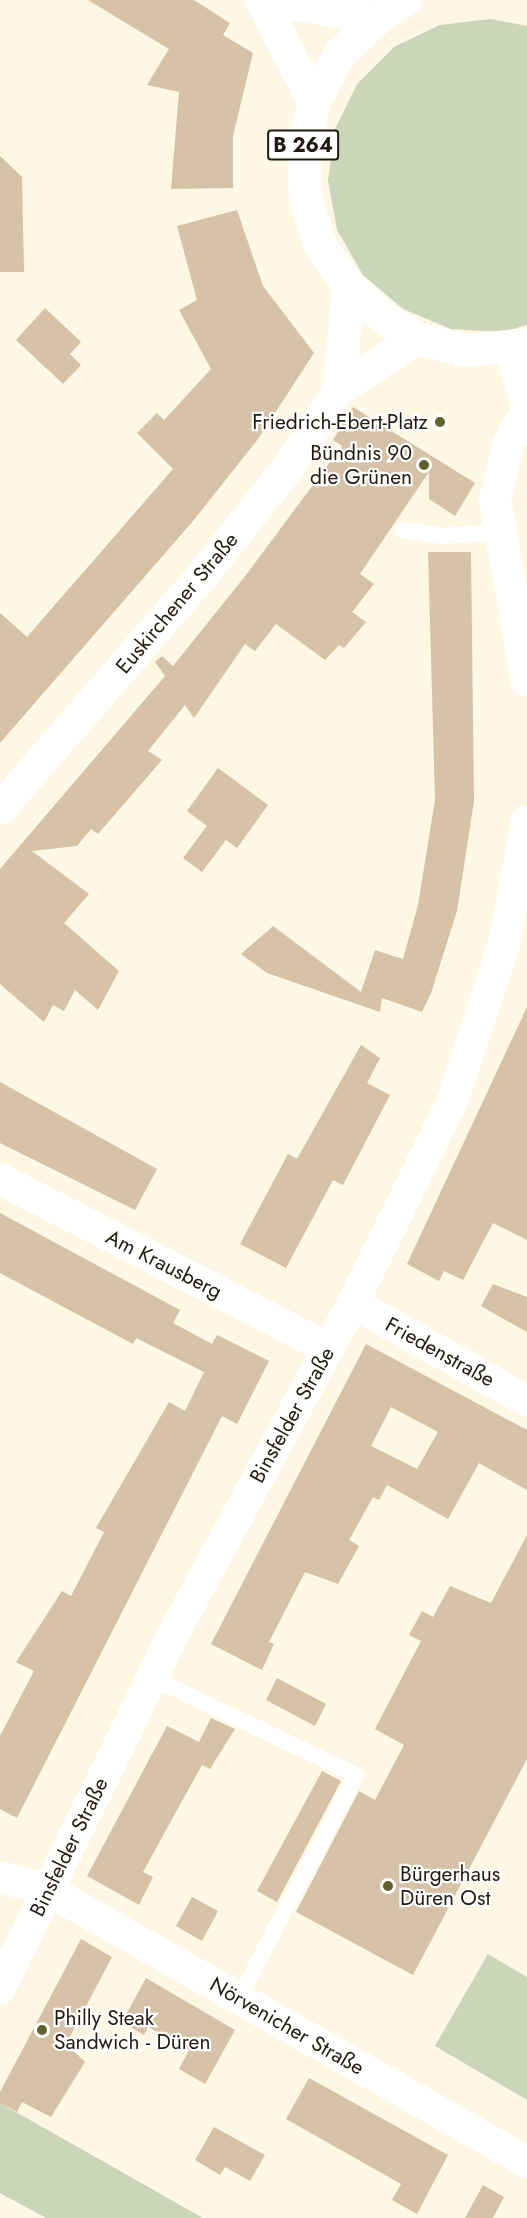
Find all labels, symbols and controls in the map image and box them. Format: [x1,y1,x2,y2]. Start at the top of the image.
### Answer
road number: B 264 [267,128,339,162]
place label: Friedrich-Ebert-Platz [252,409,428,435]
marker: Friedrich-Ebert-Platz [433,415,447,429]
place label: Bündnis 90 die Grünen [310,440,412,490]
marker: Bündnis 90 die Grünen [417,458,431,472]
street label: Euskirchener Straße [111,527,243,679]
street label: Am Krausberg [102,1224,226,1304]
street label: Friedenstraße [381,1312,499,1392]
street label: Binsfelder Straße [244,1343,340,1487]
street label: Binsfelder Straße [25,1774,113,1920]
place label: Bürgerhaus Düren Ost [400,1861,500,1911]
marker: Bürgerhaus Düren Ost [381,1879,395,1893]
street label: Nörvenicher Straße [205,1972,369,2080]
place label: Philly Steak Sandwich - Düren [54,2005,210,2055]
marker: Philly Steak Sandwich - Düren [35,2023,49,2037]

